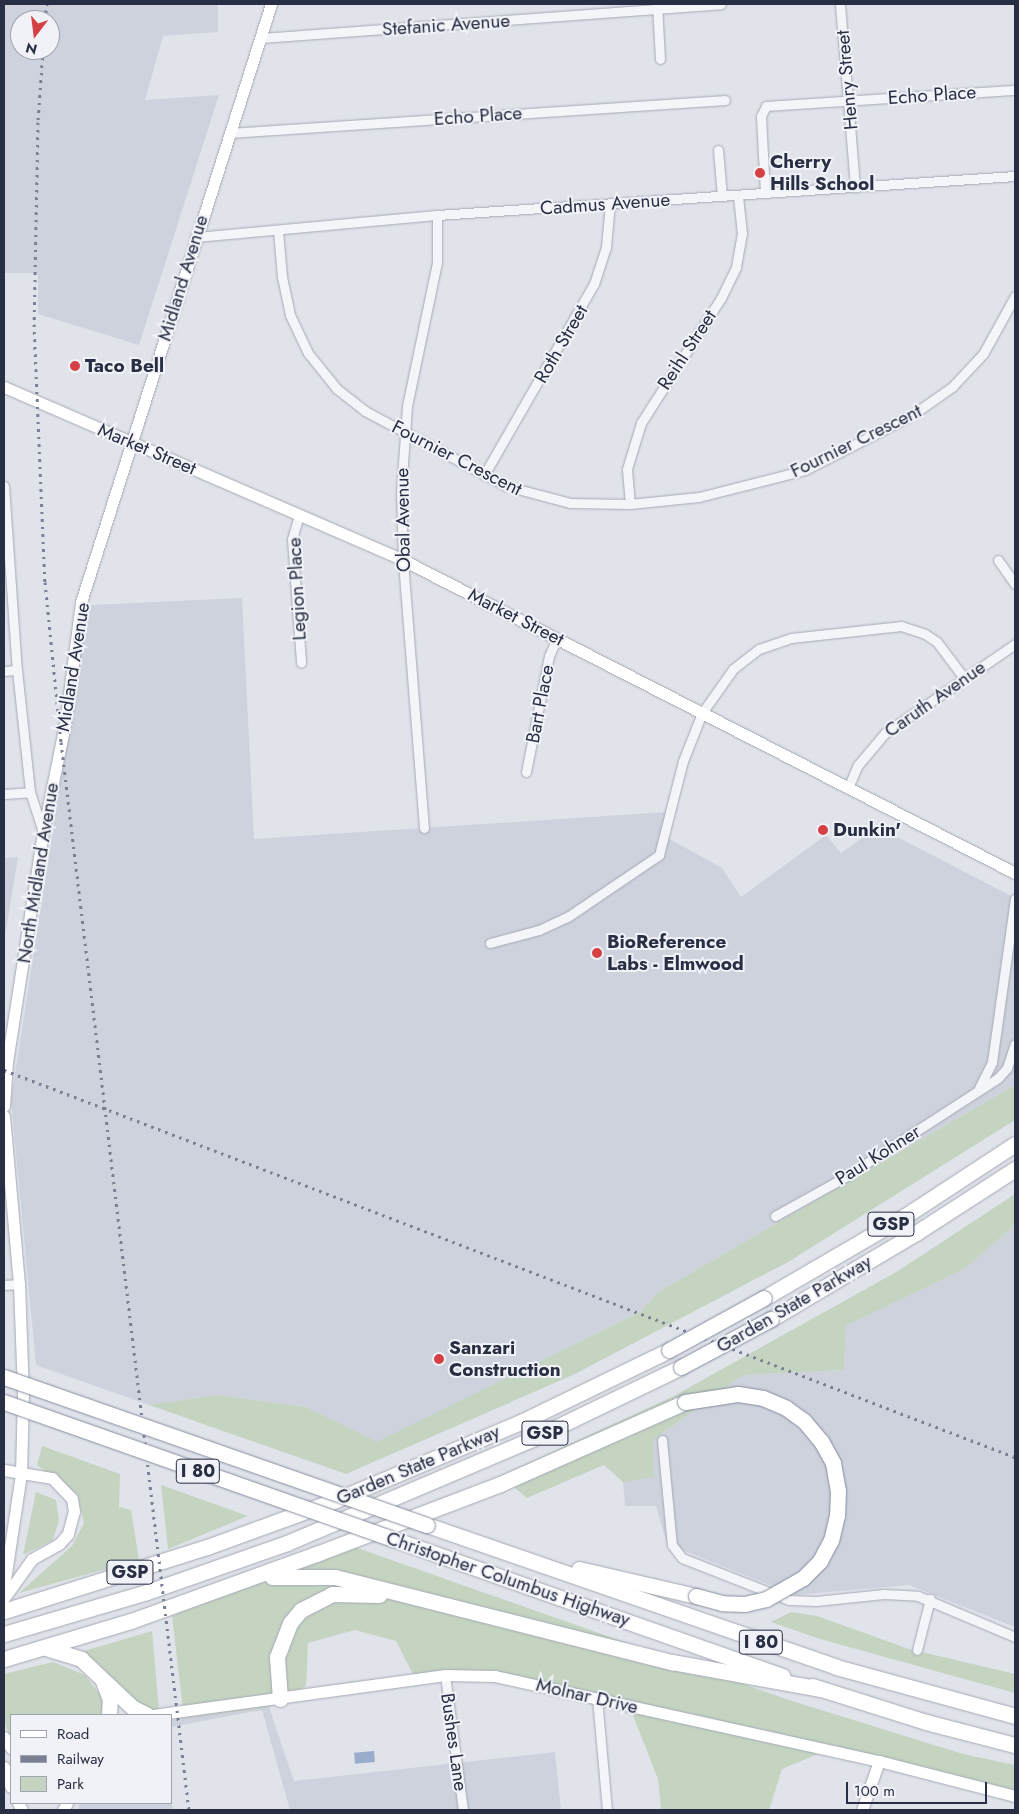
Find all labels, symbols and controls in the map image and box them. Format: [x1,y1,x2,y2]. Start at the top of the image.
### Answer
street label: Stefanic Avenue [381,9,511,41]
north arrow [10,10,60,60]
street label: Henry Street [831,29,863,131]
text: N [23,37,39,60]
street label: Echo Place [887,81,977,109]
street label: Echo Place [433,102,523,130]
place label: Cherry Hills School [770,151,874,195]
marker: Cherry Hills School [754,167,766,179]
street label: Cadmus Avenue [539,188,671,220]
street label: Midland Avenue [153,212,213,344]
street label: Roth Street [529,301,593,387]
street label: Reihl Street [653,306,721,394]
place label: Taco Bell [85,355,164,377]
marker: Taco Bell [69,360,81,372]
street label: Fournier Crescent [787,399,925,483]
street label: Fournier Crescent [388,415,526,501]
street label: Market Street [94,418,200,480]
street label: Obal Avenue [391,468,415,572]
street label: Legion Place [283,537,311,641]
street label: Market Street [464,583,568,651]
street label: Midland Avenue [52,601,94,733]
street label: Caruth Avenue [880,656,990,742]
street label: Bart Place [521,663,559,745]
street label: North Midland Avenue [12,781,64,965]
place label: Dunkin' [833,819,901,841]
marker: Dunkin' [817,824,829,836]
place label: BioReference Labs - Elmwood [607,931,744,975]
marker: BioReference Labs - Elmwood [591,947,603,959]
street label: Paul Kohner [831,1120,925,1190]
road number: GSP [867,1208,915,1240]
street label: Garden State Parkway [712,1250,876,1358]
place label: Sanzari Construction [449,1337,561,1381]
marker: Sanzari Construction [433,1353,445,1365]
road number: GSP [521,1418,569,1449]
street label: Garden State Parkway [333,1420,503,1510]
road number: I 80 [176,1455,220,1486]
street label: Christopher Columbus Highway [383,1527,633,1631]
road number: GSP [106,1556,154,1588]
road number: I 80 [738,1626,784,1658]
street label: Molnar Drive [534,1673,640,1719]
street label: Bushes Lane [436,1691,472,1793]
legend [10,1714,172,1804]
text: Road [57,1723,89,1745]
text: Railway [57,1748,104,1770]
scale bar [849,1772,990,1804]
text: Park [57,1773,84,1795]
text: 100 m [854,1780,895,1802]

